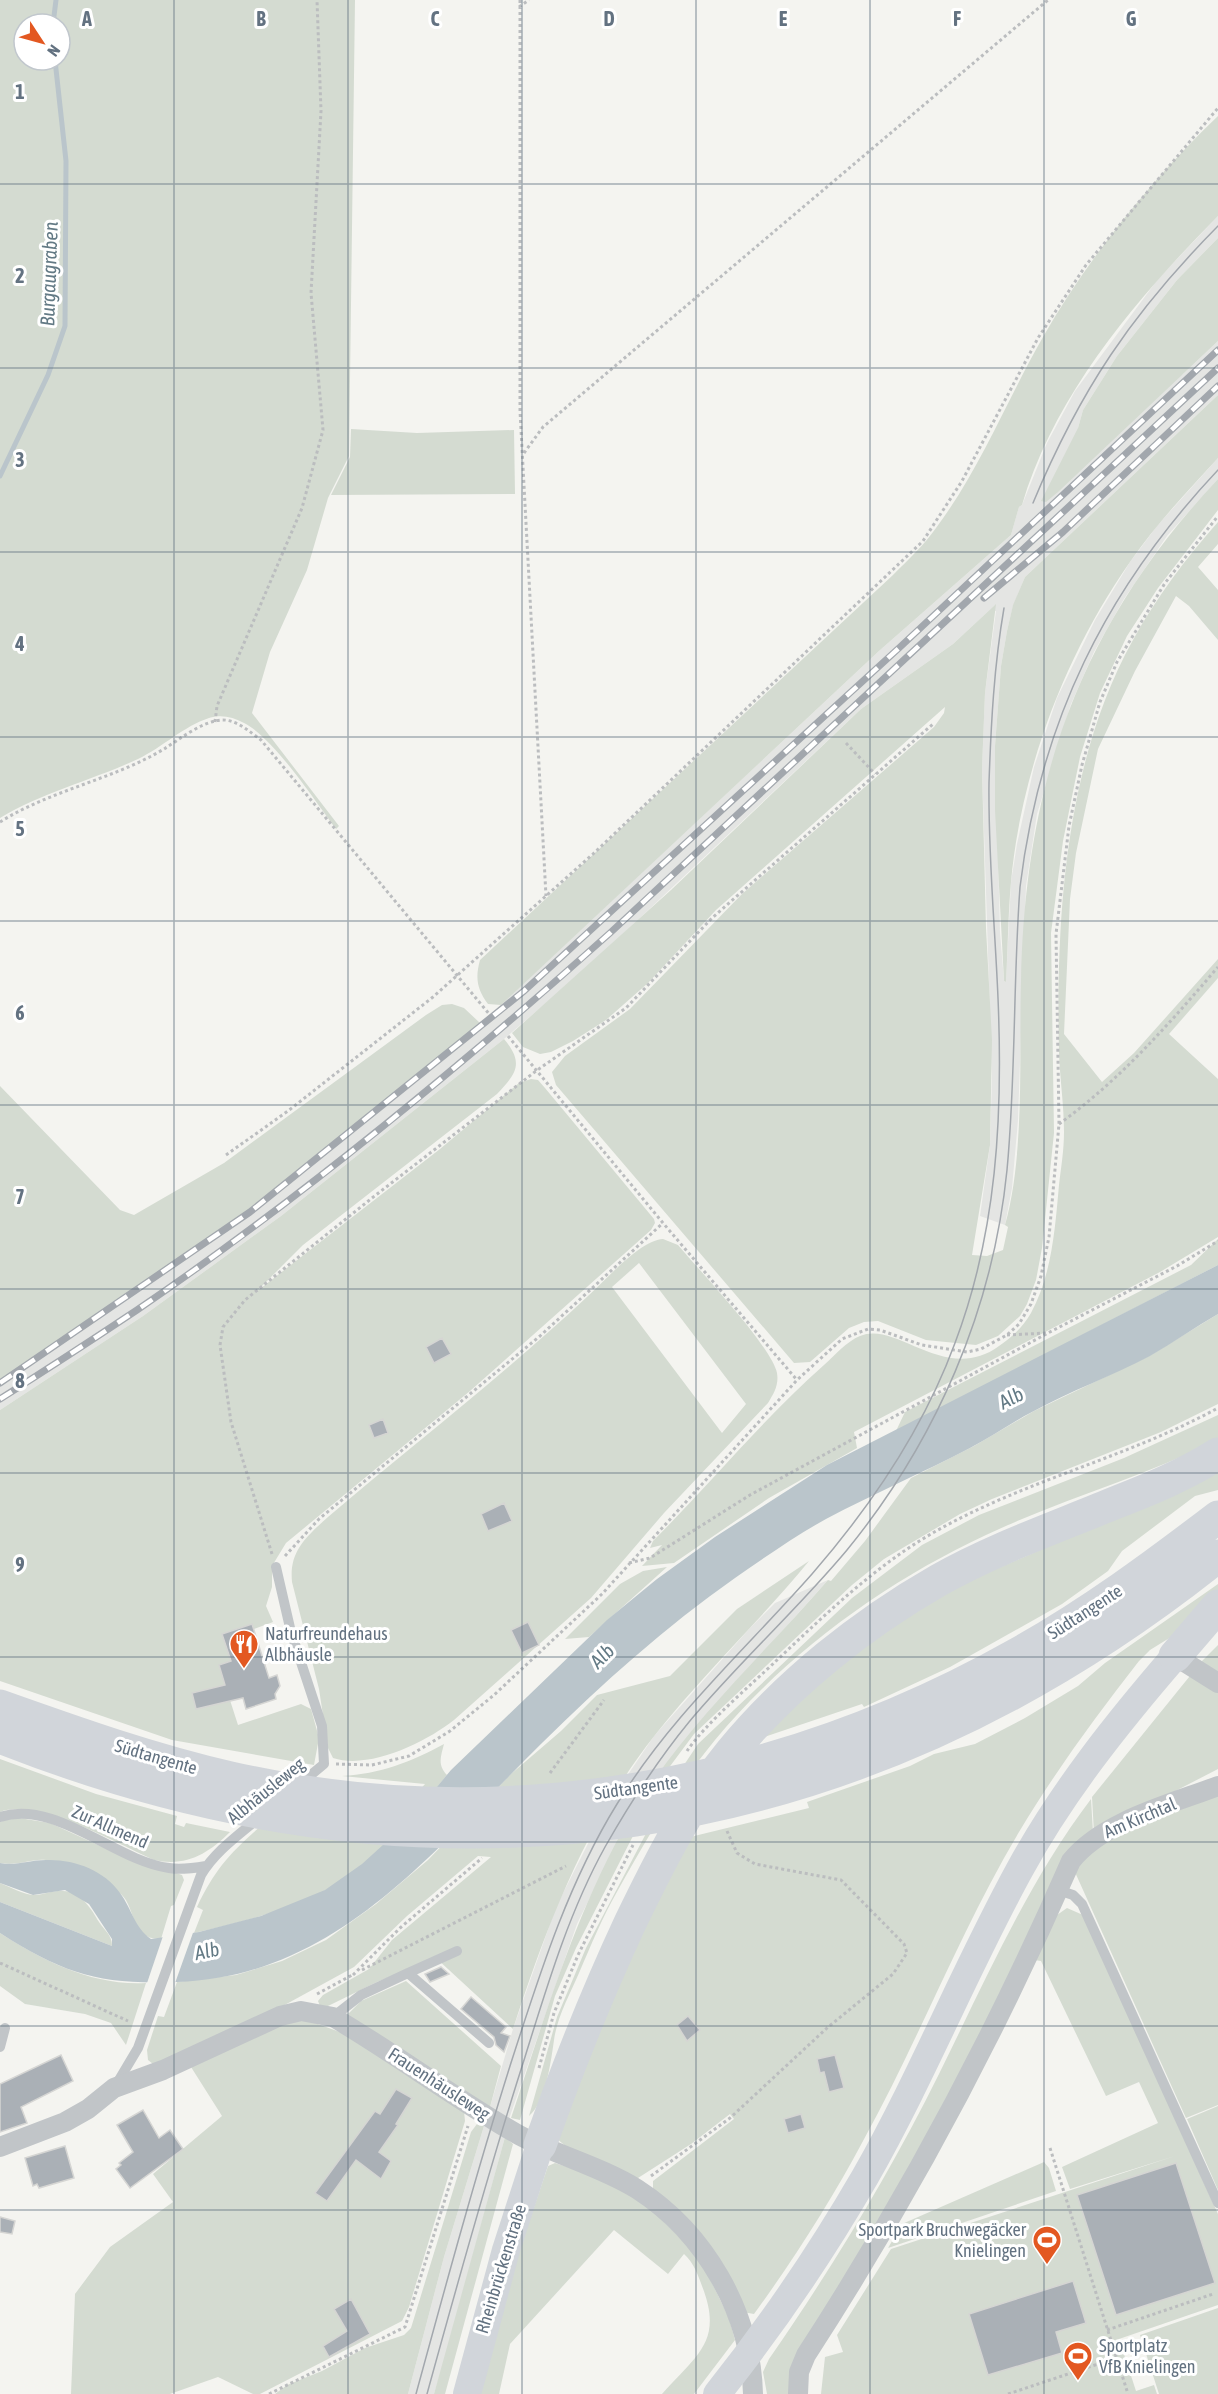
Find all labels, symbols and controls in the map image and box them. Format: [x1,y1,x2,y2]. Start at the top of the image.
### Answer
text: A [81,7,92,30]
text: B [256,7,266,30]
text: C [431,7,440,30]
text: D [603,7,615,30]
text: E [779,7,788,30]
text: F [953,7,961,30]
text: G [1126,7,1137,30]
north arrow [12,12,72,72]
text: N [44,42,64,60]
text: 1 [15,80,25,103]
water label: Burgaugraben [35,221,62,327]
text: 2 [15,264,25,287]
text: 3 [15,448,25,471]
text: 4 [14,632,25,655]
text: 5 [15,817,25,840]
text: 6 [15,1001,25,1024]
text: 7 [15,1185,25,1208]
text: 8 [15,1369,25,1392]
water label: Alb [994,1382,1027,1414]
text: 9 [15,1553,25,1576]
street label: Südtangente [1044,1580,1126,1643]
place label: Naturfreundehaus Albhäusle [265,1623,388,1665]
restaurant icon: Naturfreundehaus Albhäusle [228,1628,260,1670]
water label: Alb [584,1639,618,1673]
street label: Südtangente [113,1735,200,1778]
street label: Albhäusleweg [223,1753,309,1828]
street label: Südtangente [593,1771,679,1804]
street label: Am Kirchtal [1101,1793,1179,1842]
street label: Zur Allmend [69,1800,152,1853]
water label: Alb [192,1937,221,1964]
street label: Frauenhäusleweg [384,2043,494,2124]
street label: Rheinbrückenstraße [471,2202,530,2336]
place label: Sportpark Bruchwegäcker Knielingen [858,2219,1027,2261]
sports icon: Sportpark Bruchwegäcker Knielingen [1031,2224,1063,2266]
place label: Sportplatz VfB Knielingen [1099,2335,1196,2377]
sports icon: Sportplatz VfB Knielingen [1062,2340,1094,2382]

